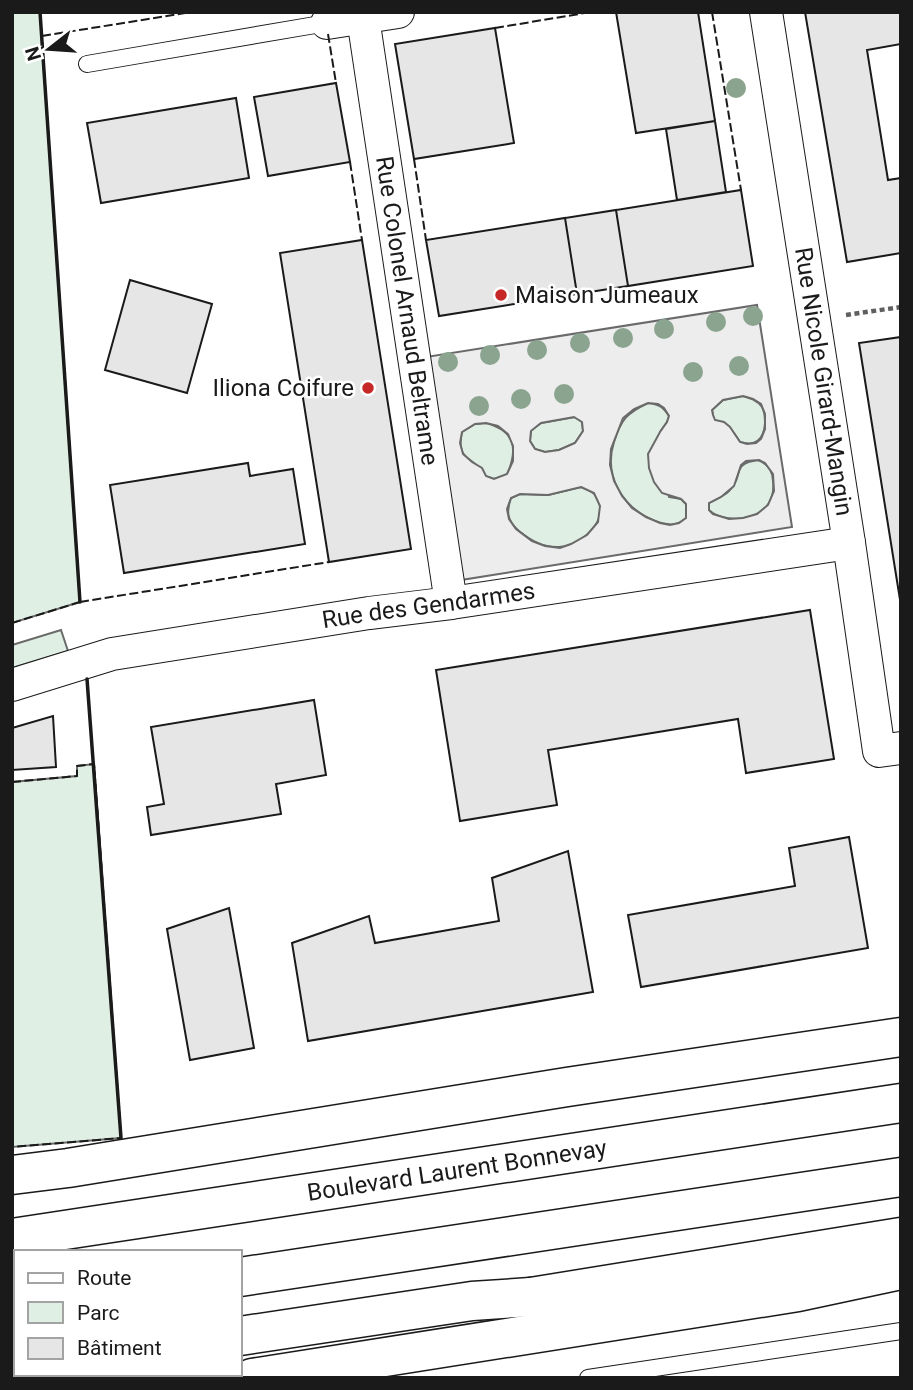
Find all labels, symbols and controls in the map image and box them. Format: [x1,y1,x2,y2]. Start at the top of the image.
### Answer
north arrow [14,14,84,84]
text: N [20,44,46,64]
street label: Rue Colonel Arnaud Beltrame [370,154,444,467]
street label: Rue Nicole Girard-Mangin [789,245,859,518]
place label: Maison Jumeaux [515,281,699,309]
marker: Maison Jumeaux [493,287,509,303]
place label: Iliona Coifure [212,374,354,402]
marker: Iliona Coifure [360,380,376,396]
street label: Rue des Gendarmes [320,577,537,634]
street label: Boulevard Laurent Bonnevay [305,1134,609,1207]
legend [14,1250,242,1376]
text: Route [77,1266,132,1290]
text: Parc [77,1301,119,1325]
text: Bâtiment [77,1336,162,1360]

